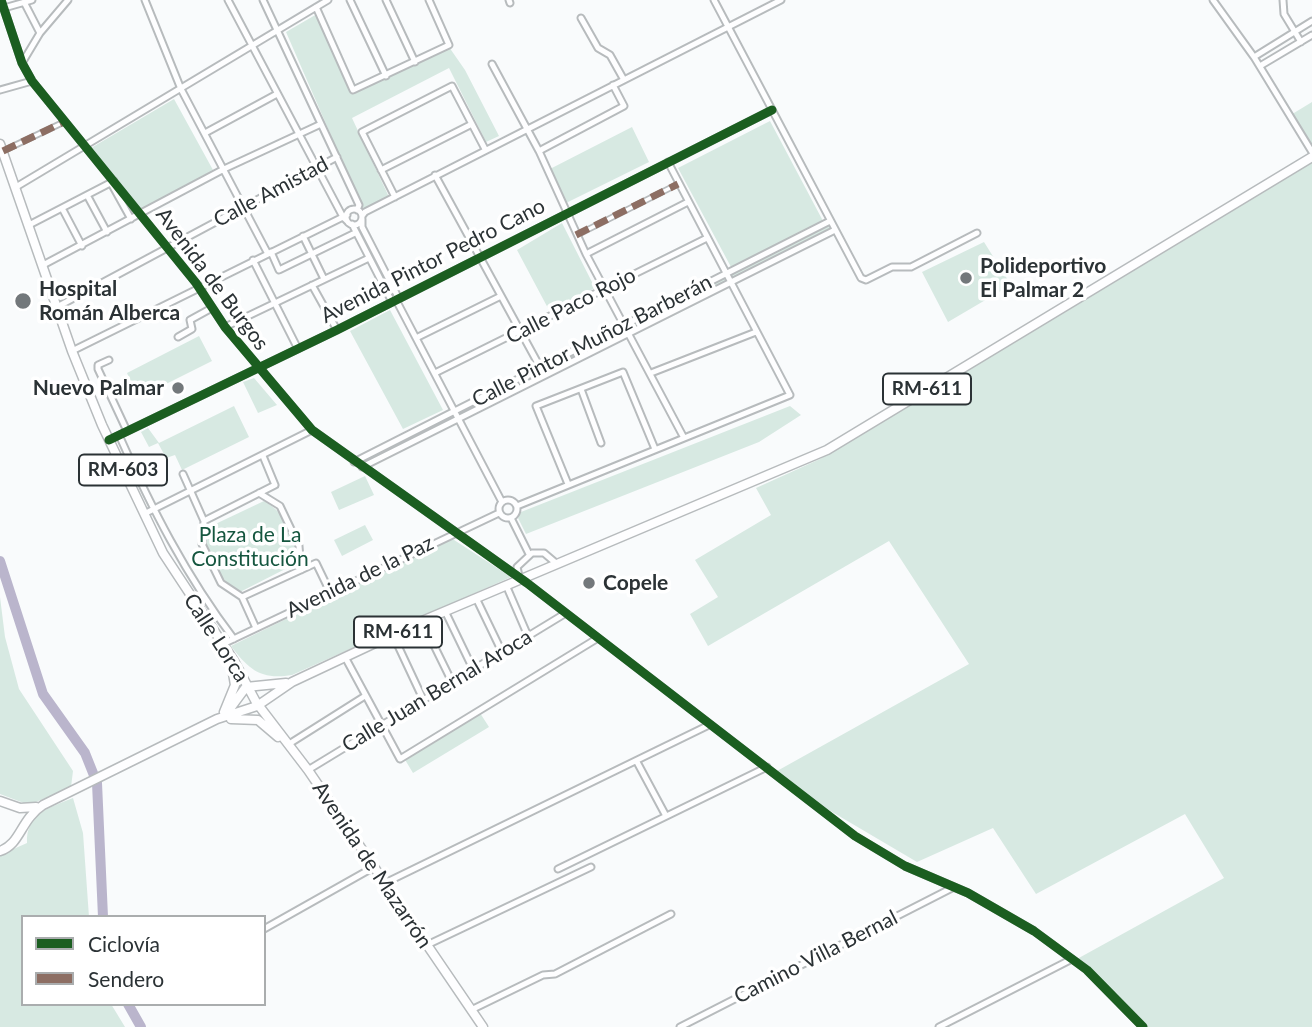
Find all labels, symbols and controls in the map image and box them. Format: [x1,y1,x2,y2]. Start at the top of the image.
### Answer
street label: Calle Amistad [209,151,333,233]
street label: Avenida Pintor Pedro Cano [317,193,549,329]
street label: Avenida de Burgos [150,203,274,355]
place label: Polideportivo El Palmar 2 [980,253,1106,303]
street label: Calle Paco Rojo [502,263,640,349]
street label: Calle Pintor Muñoz Barberán [468,269,716,413]
marker: Polideportivo El Palmar 2 [958,270,974,286]
place label: Hospital Román Alberca [39,276,180,326]
marker: Hospital Román Alberca [13,291,33,311]
road number: RM-611 [883,374,971,404]
place label: Nuevo Palmar [33,375,164,401]
marker: Nuevo Palmar [170,380,186,396]
road number: RM-603 [79,454,167,485]
park label: Plaza de La Constitución [191,522,309,572]
street label: Avenida de la Paz [282,530,438,624]
place label: Copele [603,570,668,596]
marker: Copele [581,575,597,591]
street label: Calle Lorca [178,589,254,687]
road number: RM-611 [354,617,442,648]
street label: Calle Juan Bernal Aroca [337,624,537,758]
street label: Avenida de Mazarrón [307,777,437,953]
street label: Camino Villa Bernal [730,905,902,1009]
legend [21,915,266,1006]
text: Ciclovía [88,931,160,956]
text: Sendero [88,966,164,991]

